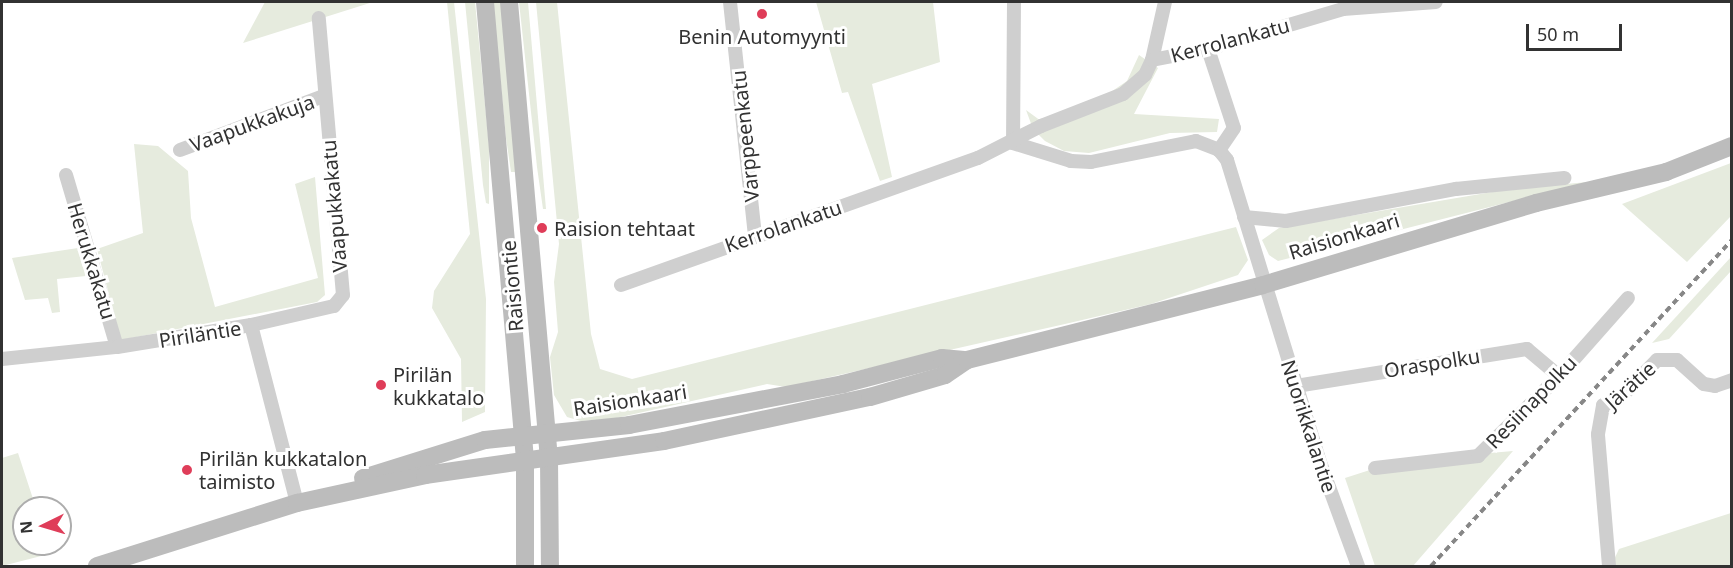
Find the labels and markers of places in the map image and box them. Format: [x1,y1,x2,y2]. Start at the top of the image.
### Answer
marker: Benin Automyynti [755,7,769,21]
place label: Benin Automyynti [678,24,846,48]
place label: Raision tehtaat [554,216,695,240]
marker: Raision tehtaat [535,221,549,235]
place label: Pirilän kukkatalo [393,362,484,409]
marker: Pirilän kukkatalo [374,378,388,392]
place label: Pirilän kukkatalon taimisto [199,446,367,493]
marker: Pirilän kukkatalon taimisto [180,463,194,477]

